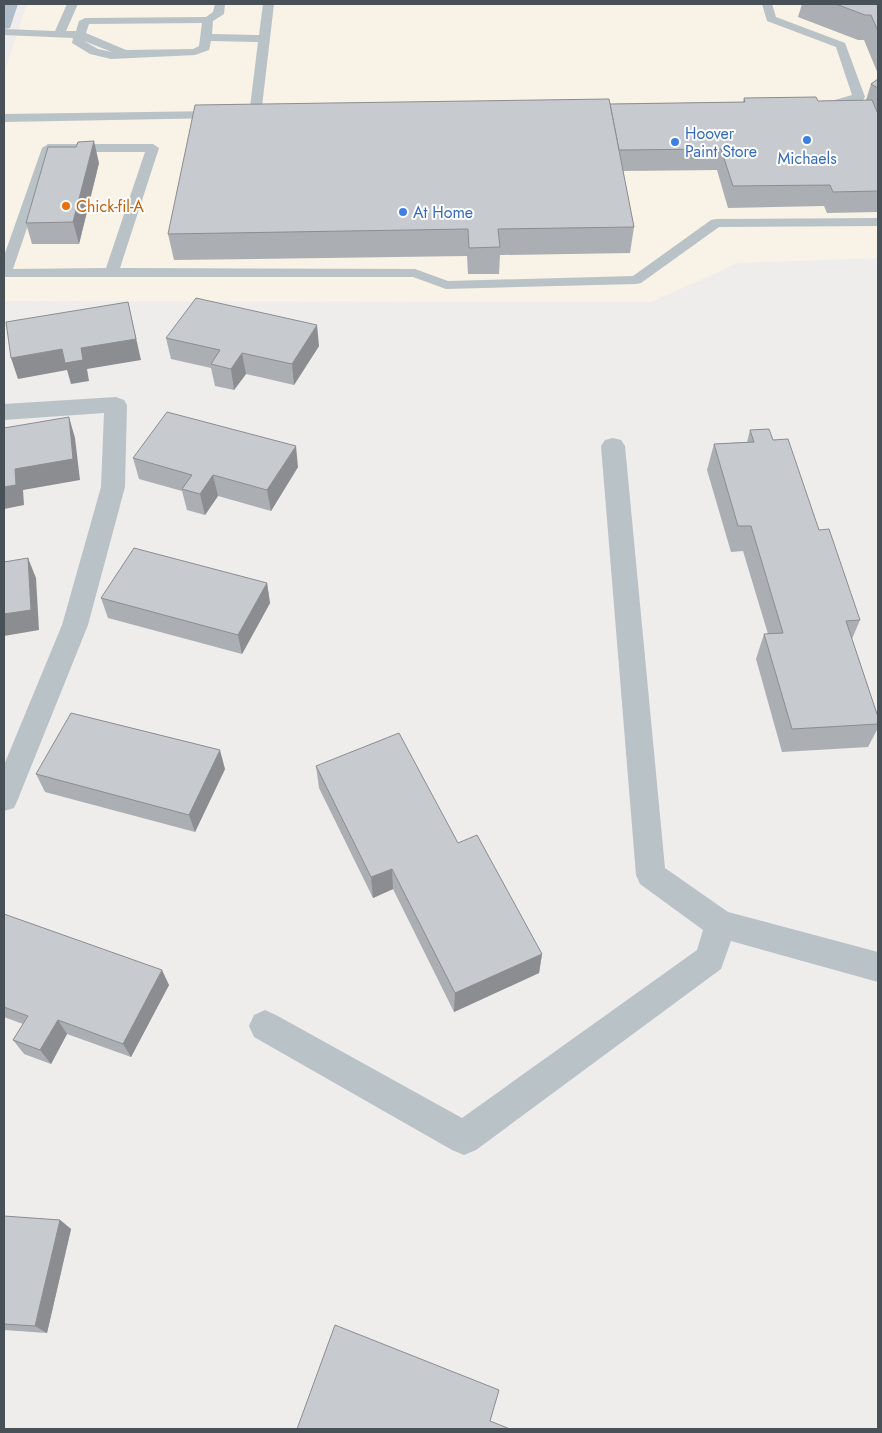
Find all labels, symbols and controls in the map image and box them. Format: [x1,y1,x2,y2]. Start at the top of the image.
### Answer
place label: Hoover Paint Store [685,122,757,163]
marker: Michaels [801,134,813,146]
marker: Hoover Paint Store [669,136,681,148]
place label: Michaels [777,147,837,170]
place label: Chick-fil-A [76,195,144,218]
marker: Chick-fil-A [60,200,72,212]
place label: At Home [413,201,473,224]
marker: At Home [397,206,409,218]

